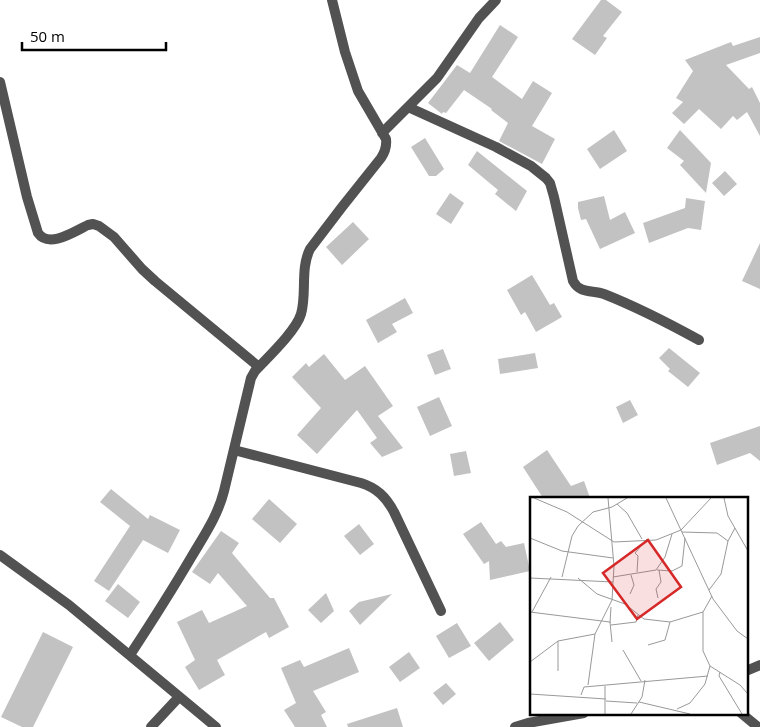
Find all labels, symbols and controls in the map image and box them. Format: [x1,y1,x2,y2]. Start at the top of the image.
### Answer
scale bar [22,20,166,52]
text: 50 m [30,26,65,46]
inset map [530,497,748,714]

